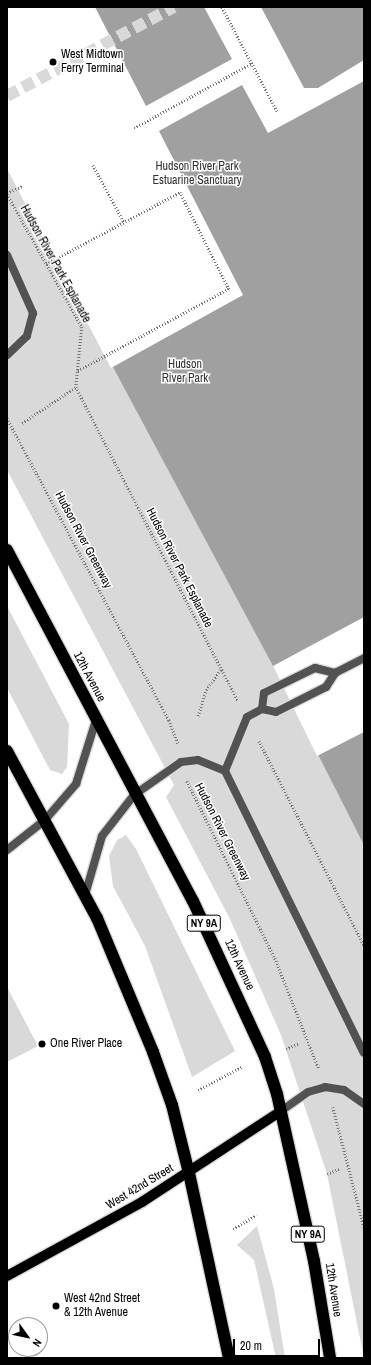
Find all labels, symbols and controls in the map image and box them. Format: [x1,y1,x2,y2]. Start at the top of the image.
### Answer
place label: West Midtown Ferry Terminal [61,48,124,76]
marker: West Midtown Ferry Terminal [48,57,58,67]
park label: Hudson River Park Estuarine Sanctuary [152,160,242,188]
street label: Hudson River Park Esplanade [17,203,93,325]
park label: Hudson River Park [162,358,208,386]
street label: Hudson River Greenway [51,489,115,591]
street label: Hudson River Park Esplanade [143,506,215,630]
street label: 12th Avenue [70,649,108,705]
street label: Hudson River Greenway [191,781,253,883]
road number: NY 9A [186,914,222,932]
street label: 12th Avenue [221,937,257,993]
place label: One River Place [50,1037,122,1051]
marker: One River Place [37,1039,47,1049]
street label: West 42nd Street [104,1161,176,1213]
road number: NY 9A [290,1225,326,1243]
street label: 12th Avenue [322,1262,344,1318]
place label: West 42nd Street & 12th Avenue [64,1292,140,1320]
marker: West 42nd Street & 12th Avenue [51,1301,61,1311]
north arrow [8,1317,48,1357]
scale bar [235,1331,322,1357]
text: N [30,1336,45,1350]
text: 20 m [240,1338,262,1354]

